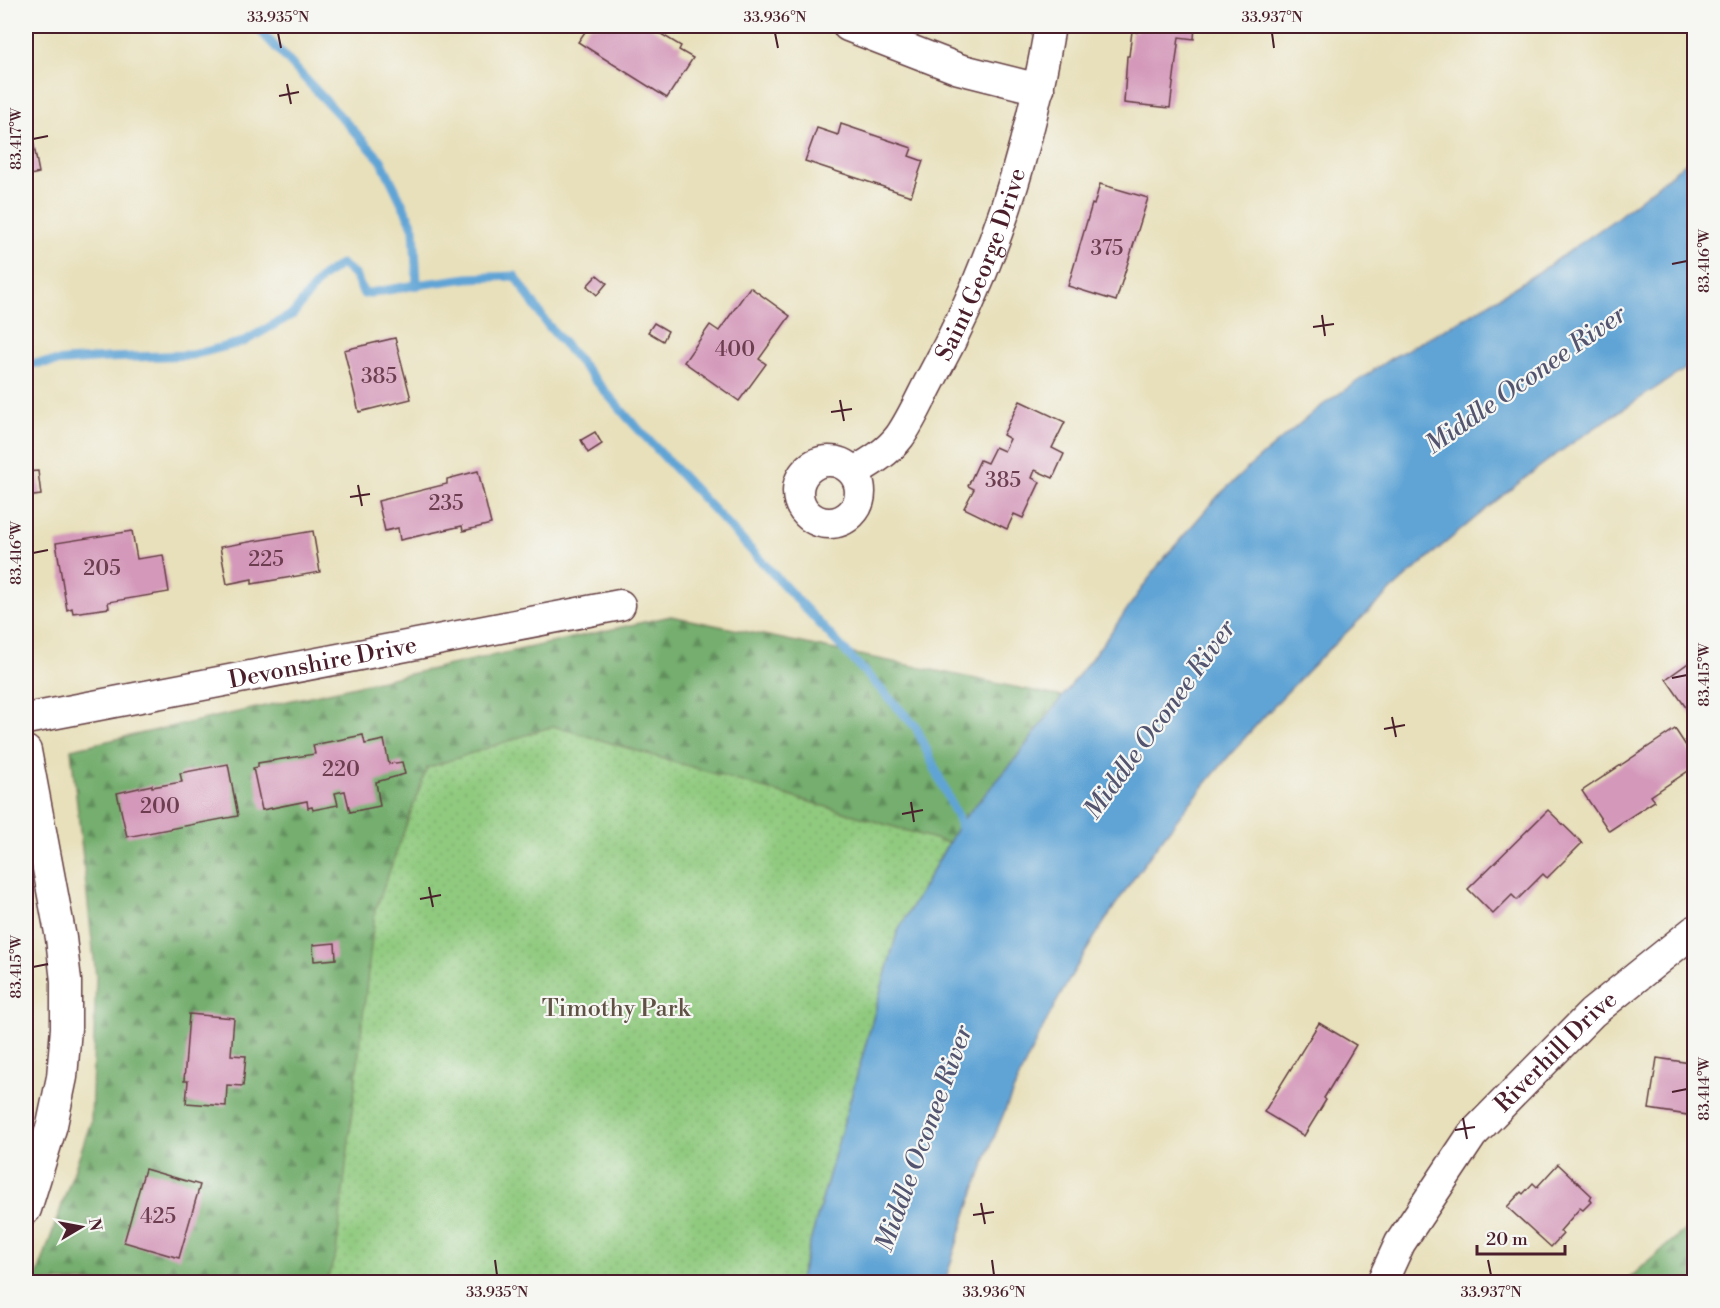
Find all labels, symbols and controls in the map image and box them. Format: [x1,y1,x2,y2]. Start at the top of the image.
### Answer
text: 33.935°N [247,8,309,27]
text: 33.936°N [743,8,807,27]
text: 33.937°N [1241,8,1303,27]
text: 83.417°W [7,108,26,170]
street label: Saint George Drive [929,165,1033,366]
text: 83.416°W [1695,229,1714,293]
house number: 375 [1091,236,1123,262]
water label: Middle Oconee River [1419,298,1633,461]
house number: 400 [715,337,755,363]
house number: 385 [361,364,397,390]
house number: 385 [985,468,1021,494]
house number: 235 [428,491,464,517]
text: 83.416°W [7,521,26,585]
house number: 225 [248,547,284,573]
house number: 205 [83,556,121,582]
water label: Middle Oconee River [1077,613,1243,825]
street label: Devonshire Drive [226,630,419,696]
text: 83.415°W [1695,643,1714,707]
house number: 220 [322,757,360,783]
house number: 200 [140,794,180,820]
text: 83.415°W [7,935,26,999]
street label: Riverhill Drive [1489,985,1623,1119]
park label: Timothy Park [542,994,692,1024]
water label: Middle Oconee River [868,1020,980,1256]
text: 83.414°W [1695,1057,1714,1121]
north arrow [51,1197,111,1257]
house number: 425 [140,1204,176,1230]
text: N [84,1217,106,1233]
scale bar [1477,1218,1566,1256]
text: 20 m [1486,1228,1528,1251]
text: 33.935°N [466,1283,528,1302]
text: 33.936°N [962,1283,1026,1302]
text: 33.937°N [1460,1283,1522,1302]

